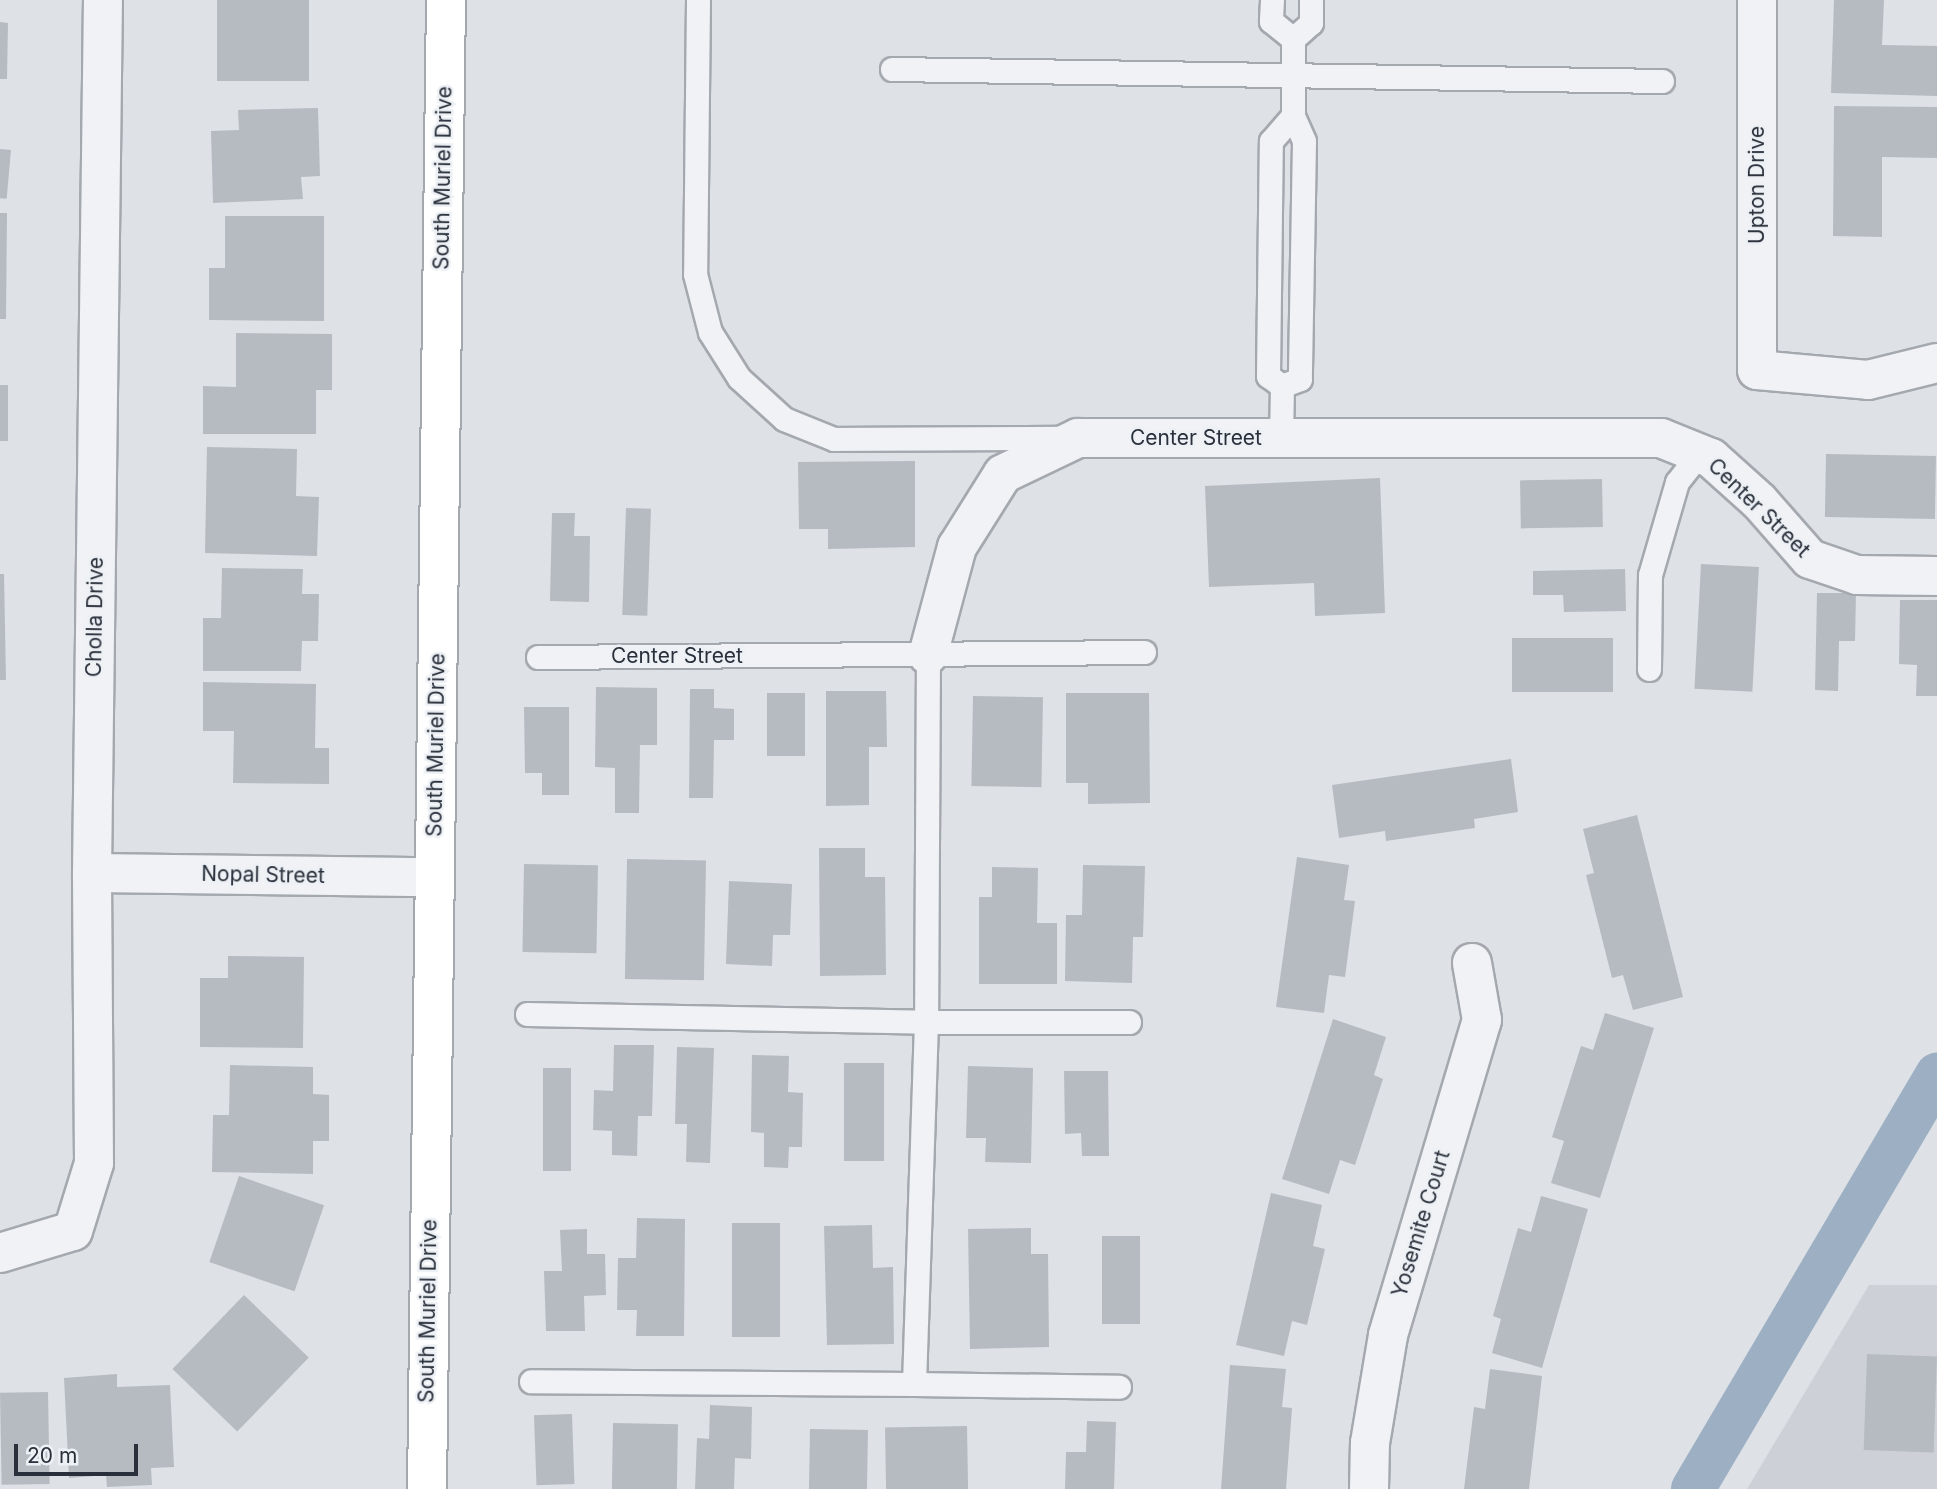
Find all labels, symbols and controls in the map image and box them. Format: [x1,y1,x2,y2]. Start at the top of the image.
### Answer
street label: South Muriel Drive [429,86,457,270]
street label: Upton Drive [1744,126,1770,244]
street label: Center Street [1130,425,1262,451]
street label: Center Street [1703,453,1815,563]
street label: Cholla Drive [81,557,109,677]
street label: Center Street [611,643,743,669]
street label: South Muriel Drive [422,653,450,837]
street label: Nopal Street [201,861,325,889]
street label: Yosemite Court [1387,1147,1455,1301]
street label: South Muriel Drive [414,1219,442,1403]
scale bar [18,1430,142,1474]
text: 20 m [27,1443,77,1468]

